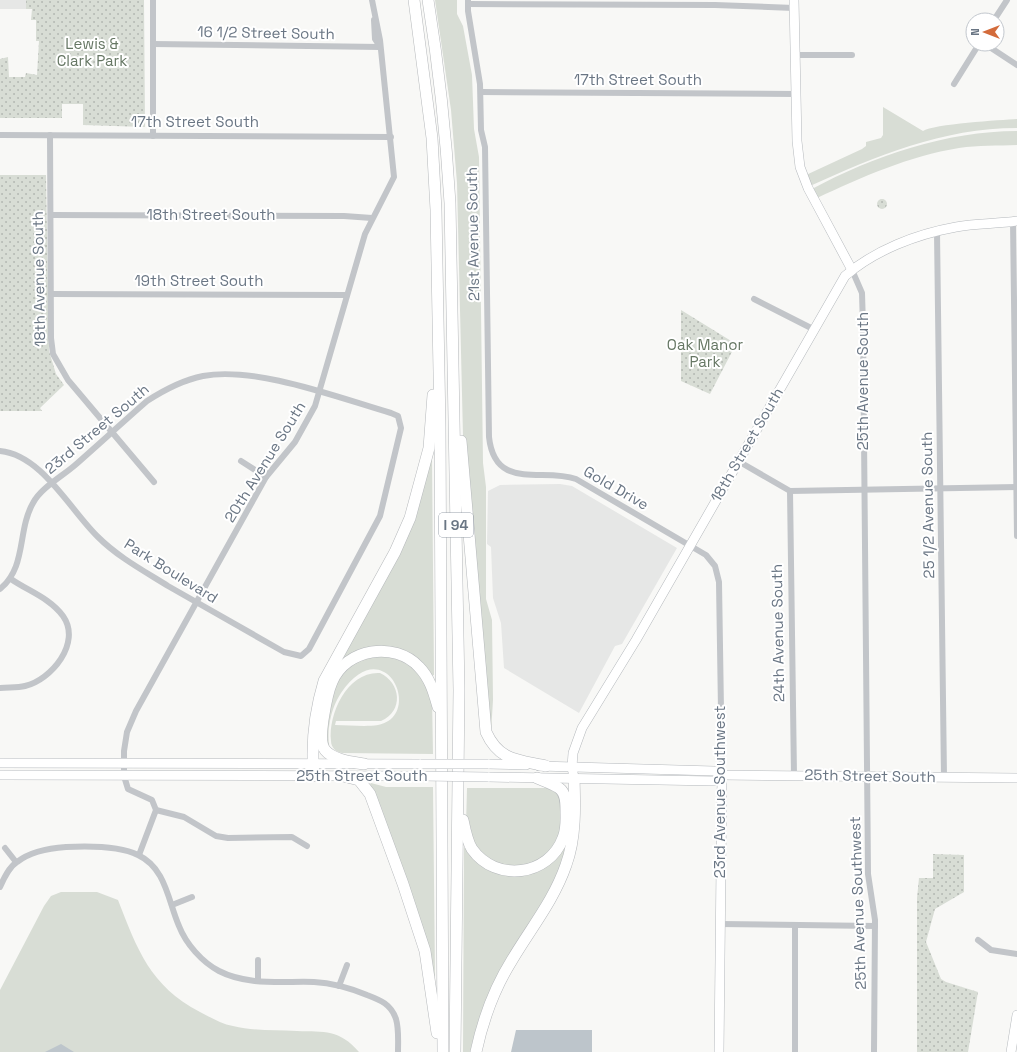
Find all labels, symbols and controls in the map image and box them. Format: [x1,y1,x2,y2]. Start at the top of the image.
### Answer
north arrow [965,12,1005,52]
street label: 16 1/2 Street South [197,22,335,43]
text: N [968,28,982,36]
park label: Lewis & Clark Park [57,34,127,70]
street label: 17th Street South [574,70,702,89]
street label: 17th Street South [131,112,259,131]
street label: 21st Avenue South [462,167,483,301]
street label: 18th Street South [147,205,276,224]
street label: 18th Avenue South [28,211,49,347]
street label: 19th Street South [135,271,263,290]
street label: 25th Avenue South [853,312,872,450]
park label: Oak Manor Park [667,335,743,371]
street label: 23rd Street South [41,379,153,478]
street label: 18th Street South [706,384,787,505]
street label: 20th Avenue South [220,398,309,526]
street label: 25 1/2 Avenue South [917,431,938,579]
street label: Gold Drive [580,461,652,514]
road number: I 94 [439,513,473,537]
street label: Park Boulevard [121,534,222,607]
street label: 24th Avenue South [767,564,788,702]
street label: 23rd Avenue Southwest [710,706,729,878]
street label: 25th Street South [804,765,936,786]
street label: 25th Street South [296,766,428,785]
street label: 25th Avenue Southwest [845,816,870,990]

